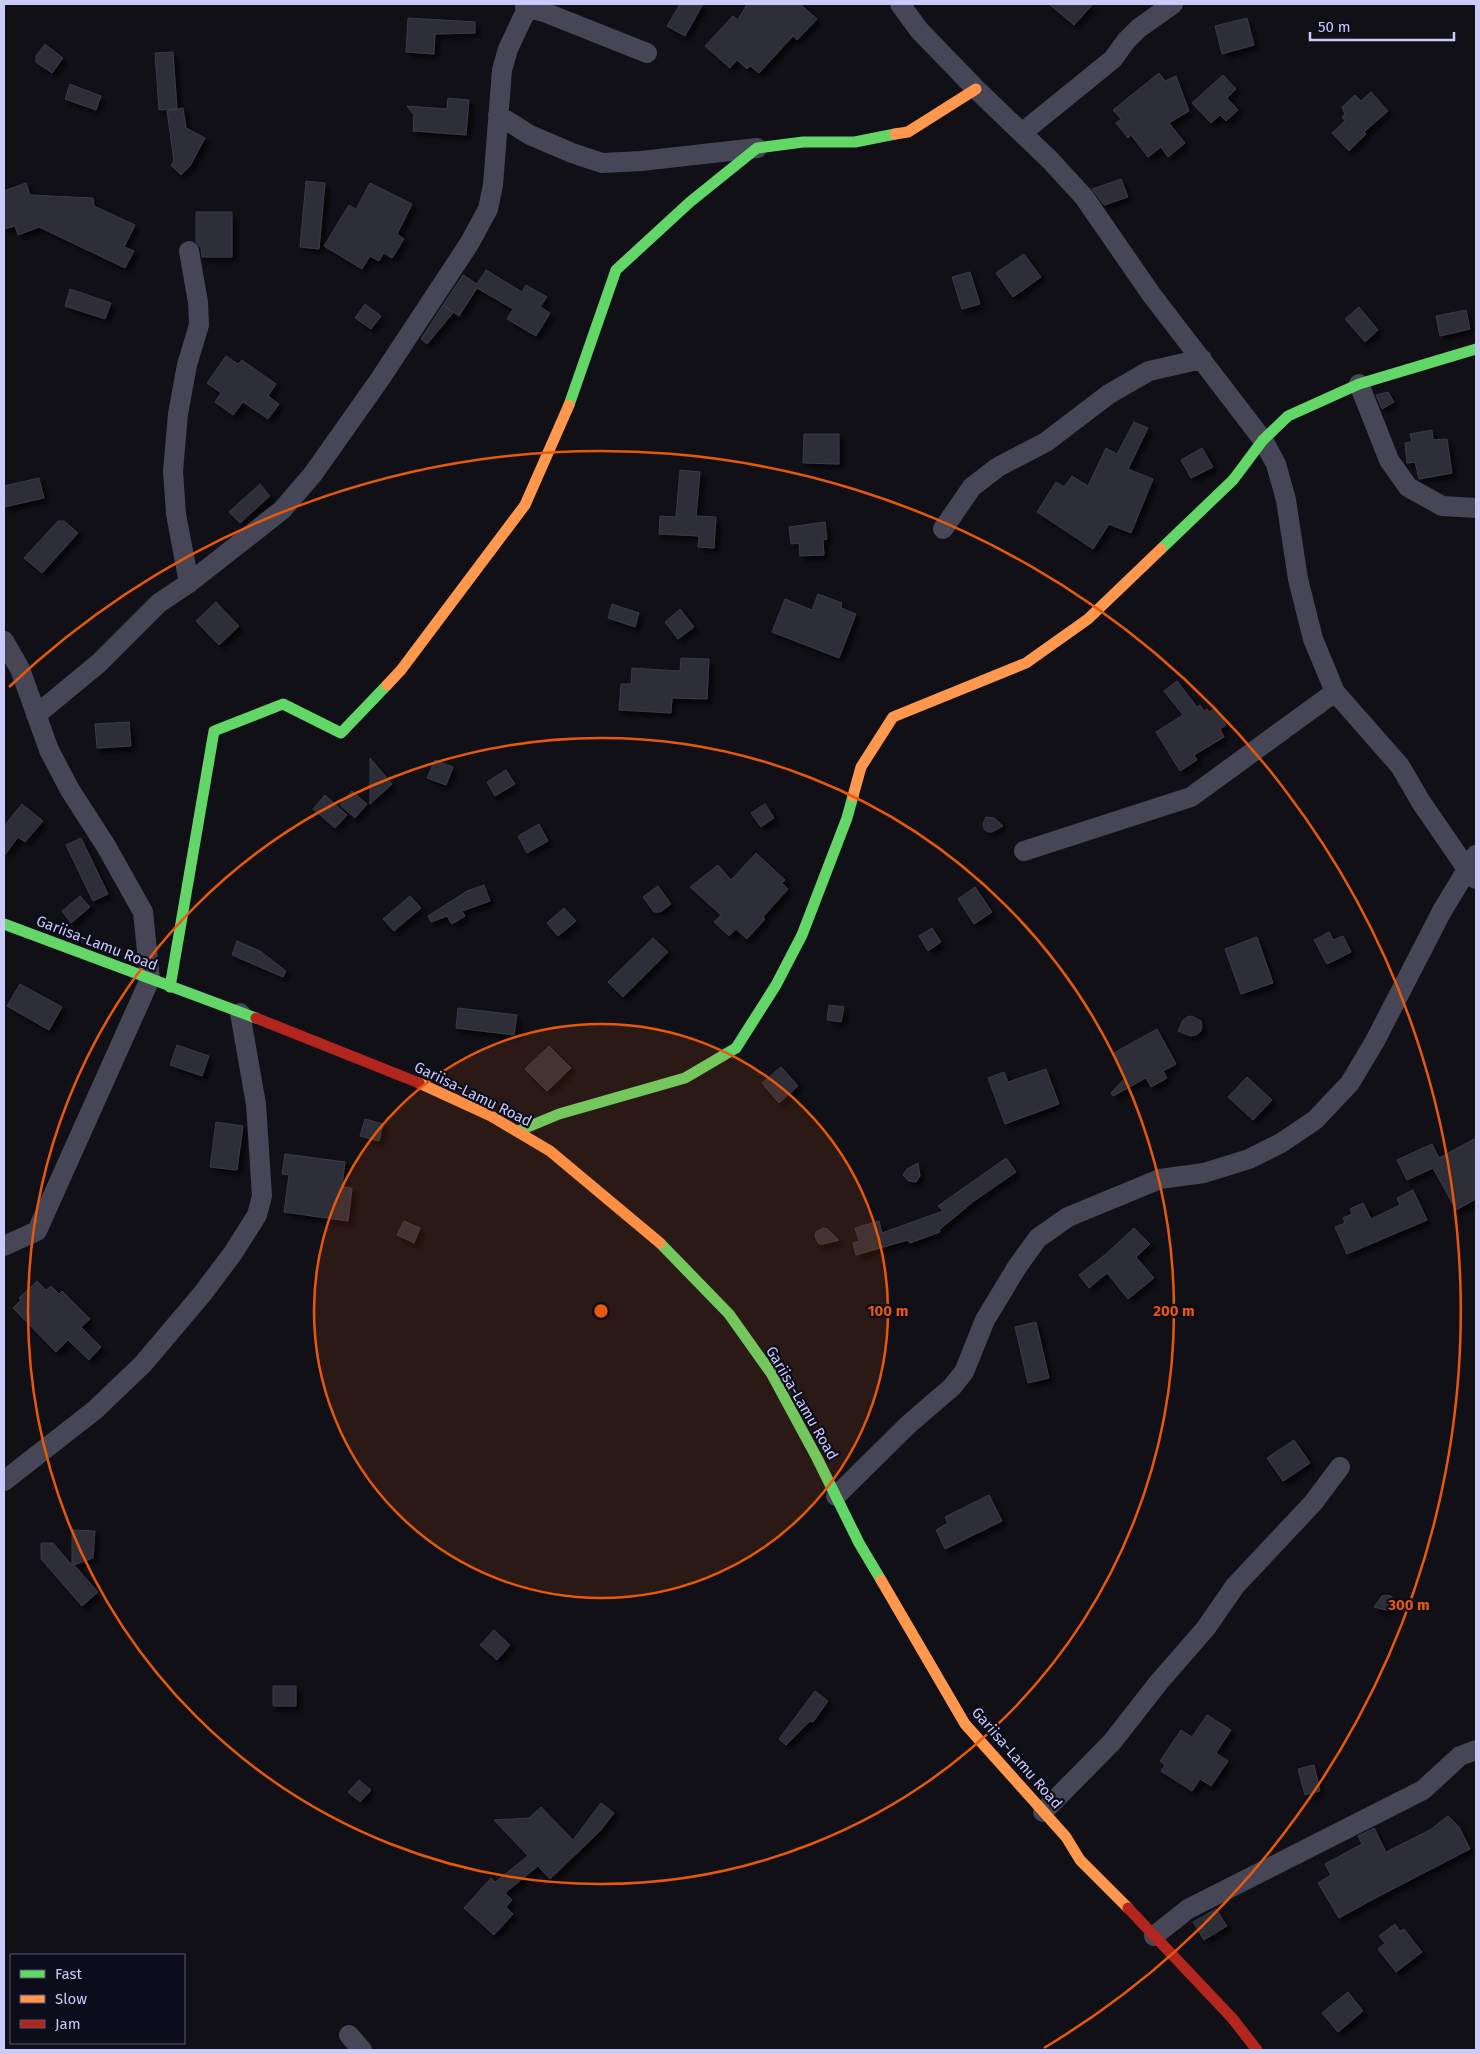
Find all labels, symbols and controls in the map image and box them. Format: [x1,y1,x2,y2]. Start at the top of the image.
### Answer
scale bar [1310,10,1454,42]
text: 50 m [1318,18,1351,36]
street label: Gariisa-Lamu Road [34,912,160,974]
street label: Gariisa-Lamu Road [411,1058,535,1130]
centre of rings [592,1302,610,1320]
text: 100 m [868,1302,908,1320]
text: 200 m [1153,1302,1195,1320]
street label: Gariisa-Lamu Road [762,1343,842,1463]
text: 300 m [1387,1596,1430,1614]
street label: Gariisa-Lamu Road [968,1704,1066,1812]
legend [10,1954,185,2044]
text: Fast [55,1965,82,1983]
text: Slow [55,1990,87,2008]
text: Jam [55,2015,81,2033]

